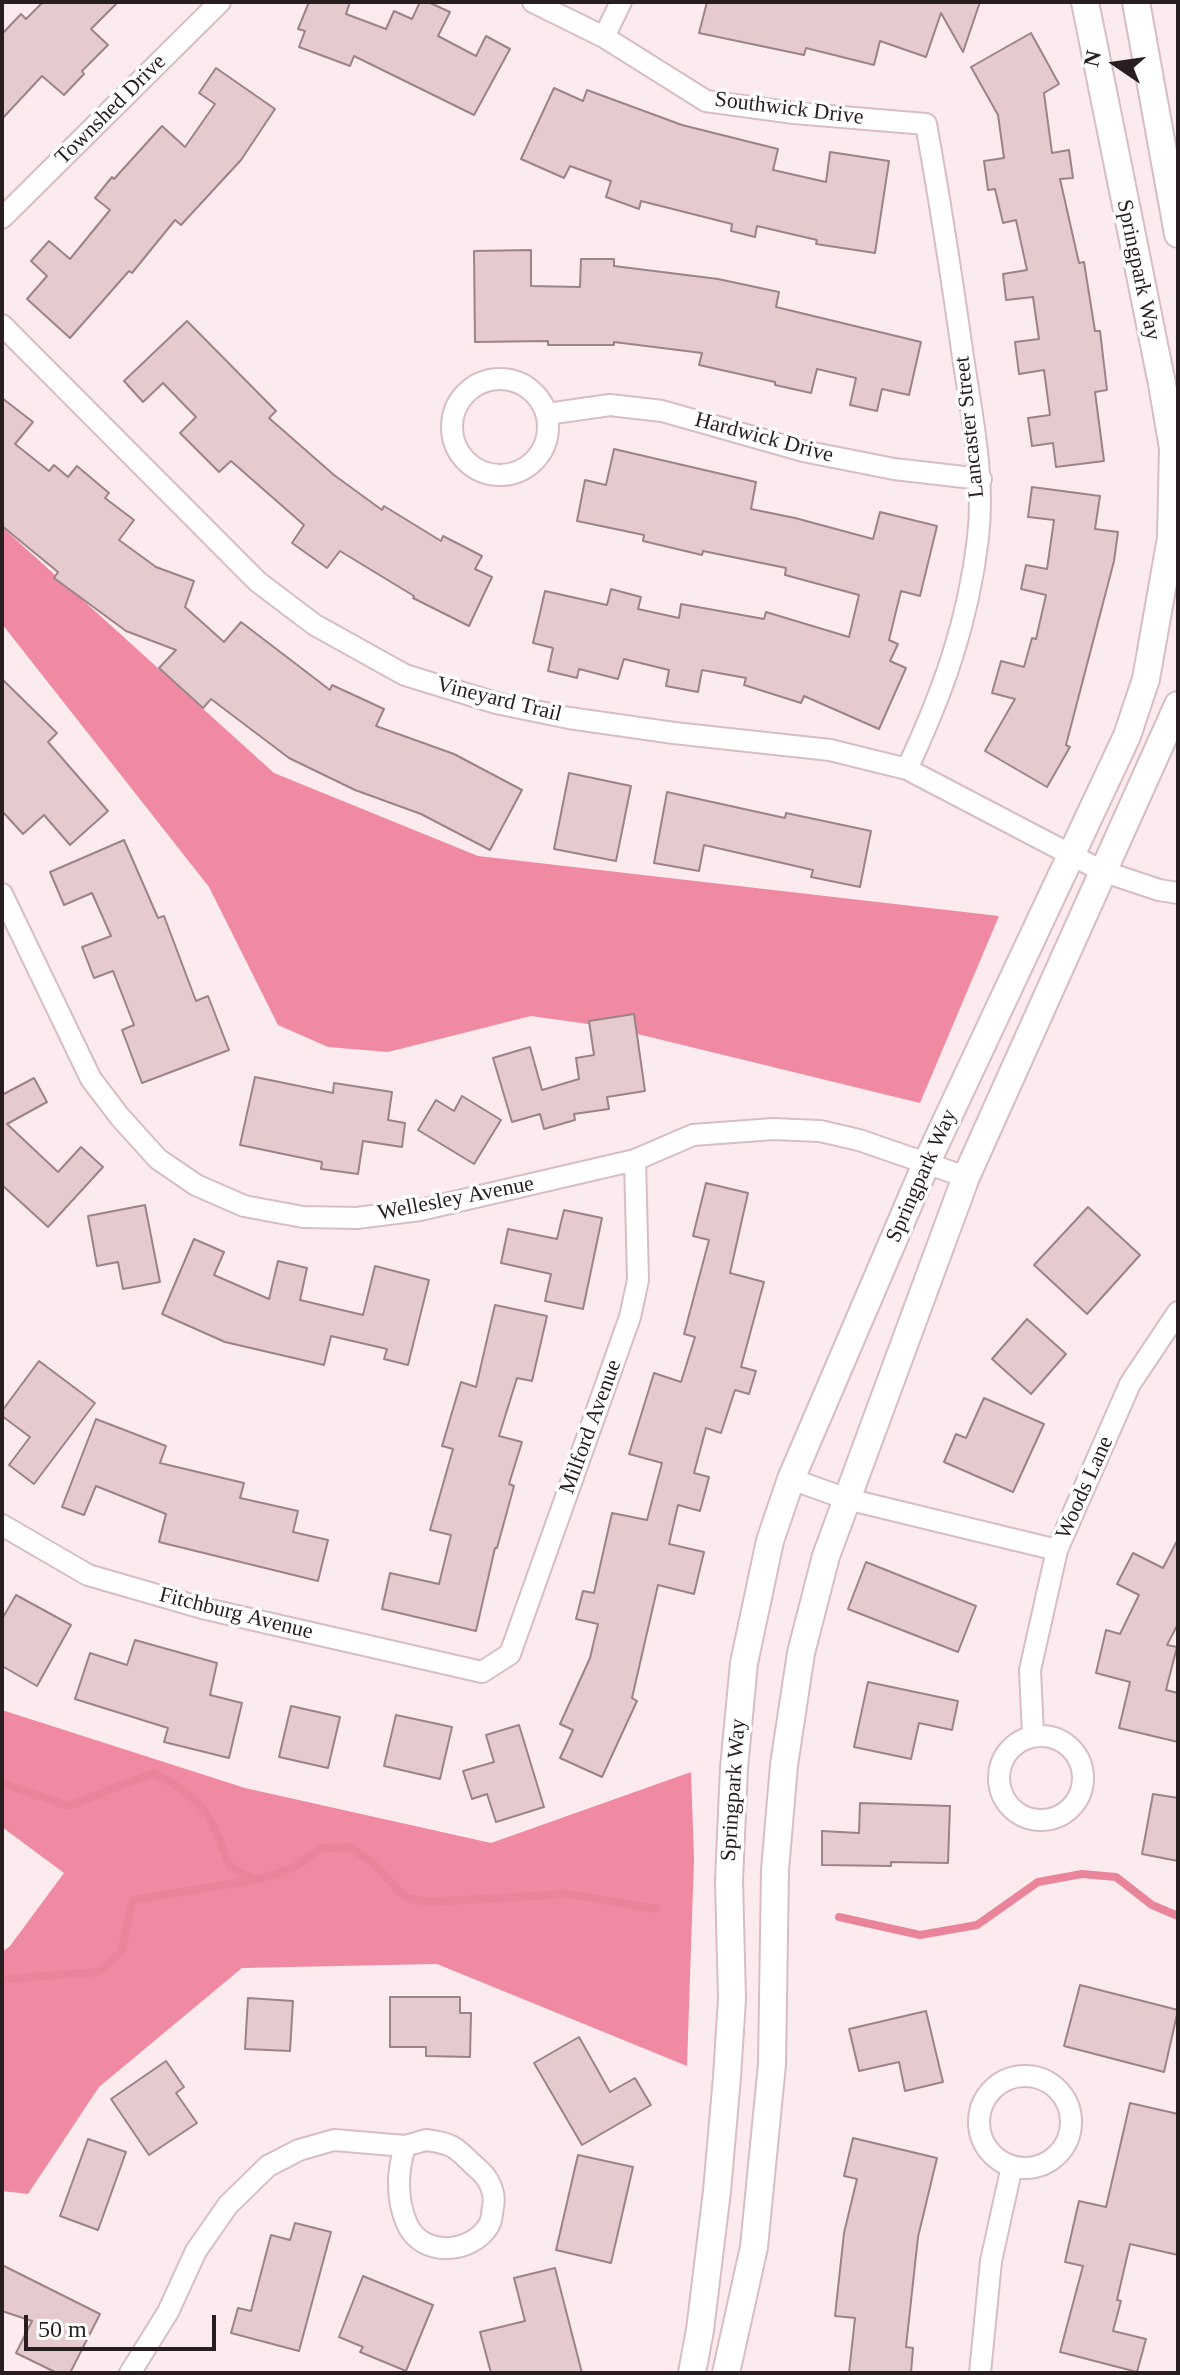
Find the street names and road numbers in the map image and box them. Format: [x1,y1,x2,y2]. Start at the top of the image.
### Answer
street label: Townshed Drive [50,49,172,171]
street label: Southwick Drive [713,87,865,131]
street label: Springpark Way [1110,197,1166,343]
street label: Lancaster Street [949,355,991,499]
street label: Hardwick Drive [692,407,836,469]
street label: Vineyard Trail [434,672,564,728]
street label: Springpark Way [881,1105,963,1247]
street label: Wellesley Avenue [376,1171,536,1227]
street label: Milford Avenue [555,1356,627,1498]
street label: Woods Lane [1051,1432,1119,1544]
street label: Fitchburg Avenue [156,1582,316,1646]
street label: Springpark Way [716,1718,752,1862]

